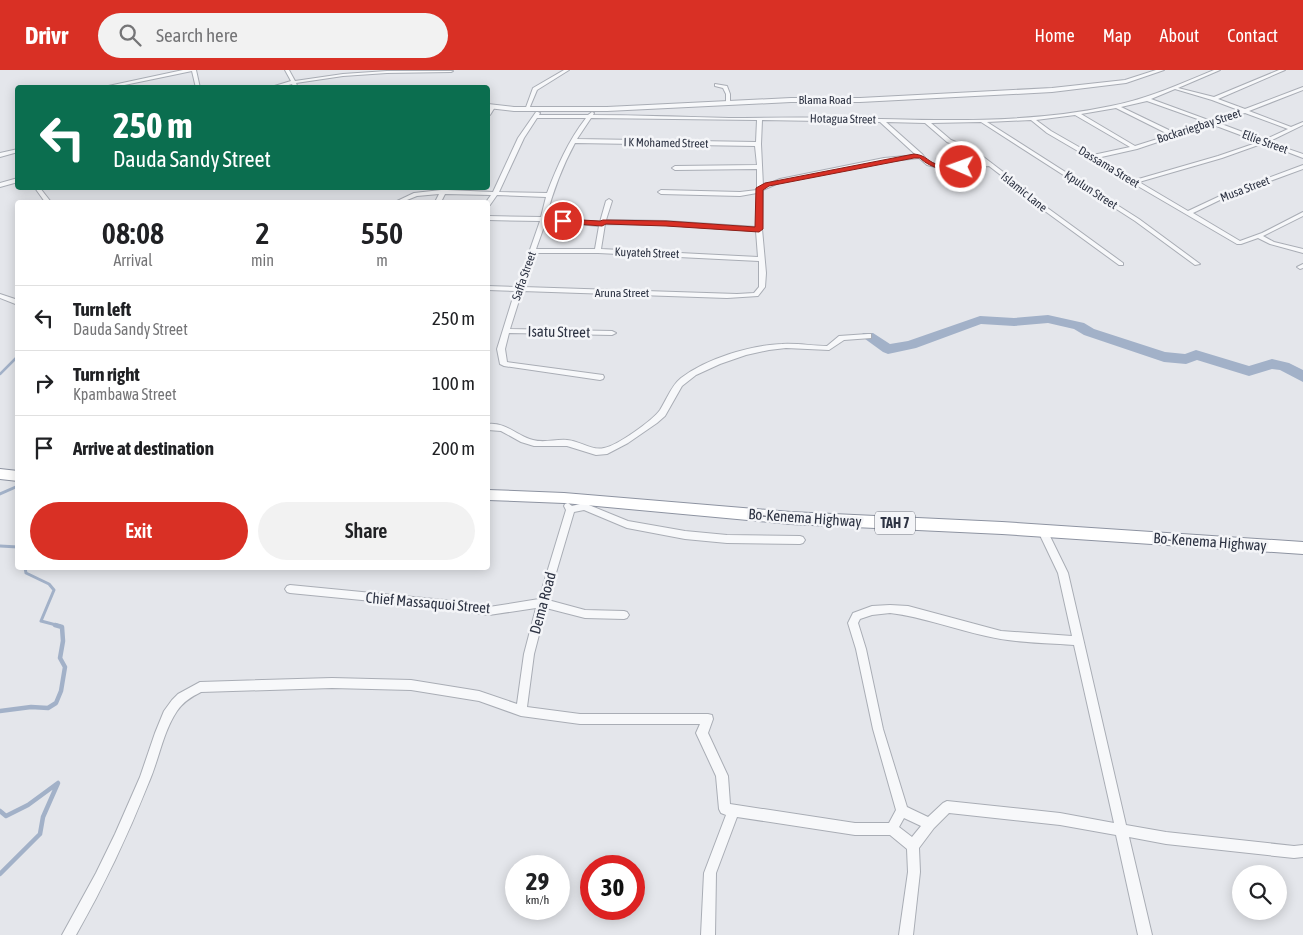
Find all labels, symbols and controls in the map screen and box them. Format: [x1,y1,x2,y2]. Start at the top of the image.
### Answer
search box [98,13,448,58]
icon: search [116,21,144,49]
text: Drivr [25,22,68,49]
text: Search here [156,24,238,46]
text: Home [1035,25,1075,46]
text: Map [1103,25,1132,46]
text: About [1160,25,1199,46]
text: Contact [1227,25,1278,46]
street label: Blama Road [798,93,852,107]
icon: left [30,105,95,170]
text: 250 m [113,105,192,145]
street label: Bockariegbay Street [1155,106,1243,146]
street label: Hotagua Street [810,111,877,127]
street label: Ellie Street [1240,127,1290,157]
street label: I K Mohamed Street [623,135,709,151]
position arrow [934,140,986,192]
street label: Dassama Street [1076,143,1142,191]
text: Dauda Sandy Street [113,146,271,172]
street label: Kpulun Street [1062,168,1120,213]
street label: Islamic Lane [998,169,1050,215]
street label: Musa Street [1218,173,1272,205]
pin [542,200,584,242]
icon: arrive [549,207,577,235]
text: 08:08 [102,216,164,250]
text: 2 [255,216,270,250]
text: 550 [361,216,403,250]
street label: Kuyateh Street [615,245,680,261]
street label: Saffa Street [509,249,539,302]
text: Arrival [113,251,153,269]
text: min [251,251,274,269]
text: m [376,251,388,269]
street label: Aruna Street [595,286,650,300]
text: Turn left [73,298,131,320]
icon: left [30,304,58,332]
text: 250 m [432,307,475,329]
text: Dauda Sandy Street [73,320,188,338]
street label: Isatu Street [528,322,590,341]
text: Turn right [73,363,140,385]
icon: right [30,369,58,397]
text: 100 m [432,372,475,394]
text: Kpambawa Street [73,385,177,403]
icon: arrive [30,434,58,462]
text: Arrive at destination [73,437,214,459]
text: 200 m [432,437,475,459]
button: Exit [30,502,248,560]
button: Share [258,502,475,560]
street label: Bo-Kenema Highway [748,505,862,530]
road number: TAH 7 [875,512,915,534]
street label: Bo-Kenema Highway [1153,529,1267,554]
street label: Dema Road [526,570,559,636]
street label: Chief Massaquoi Street [365,589,491,616]
speed limit sign: 30 [580,855,645,920]
map controls [1232,865,1287,920]
button: search [1232,865,1287,920]
text: 29 [526,867,549,895]
text: km/h [526,893,549,907]

